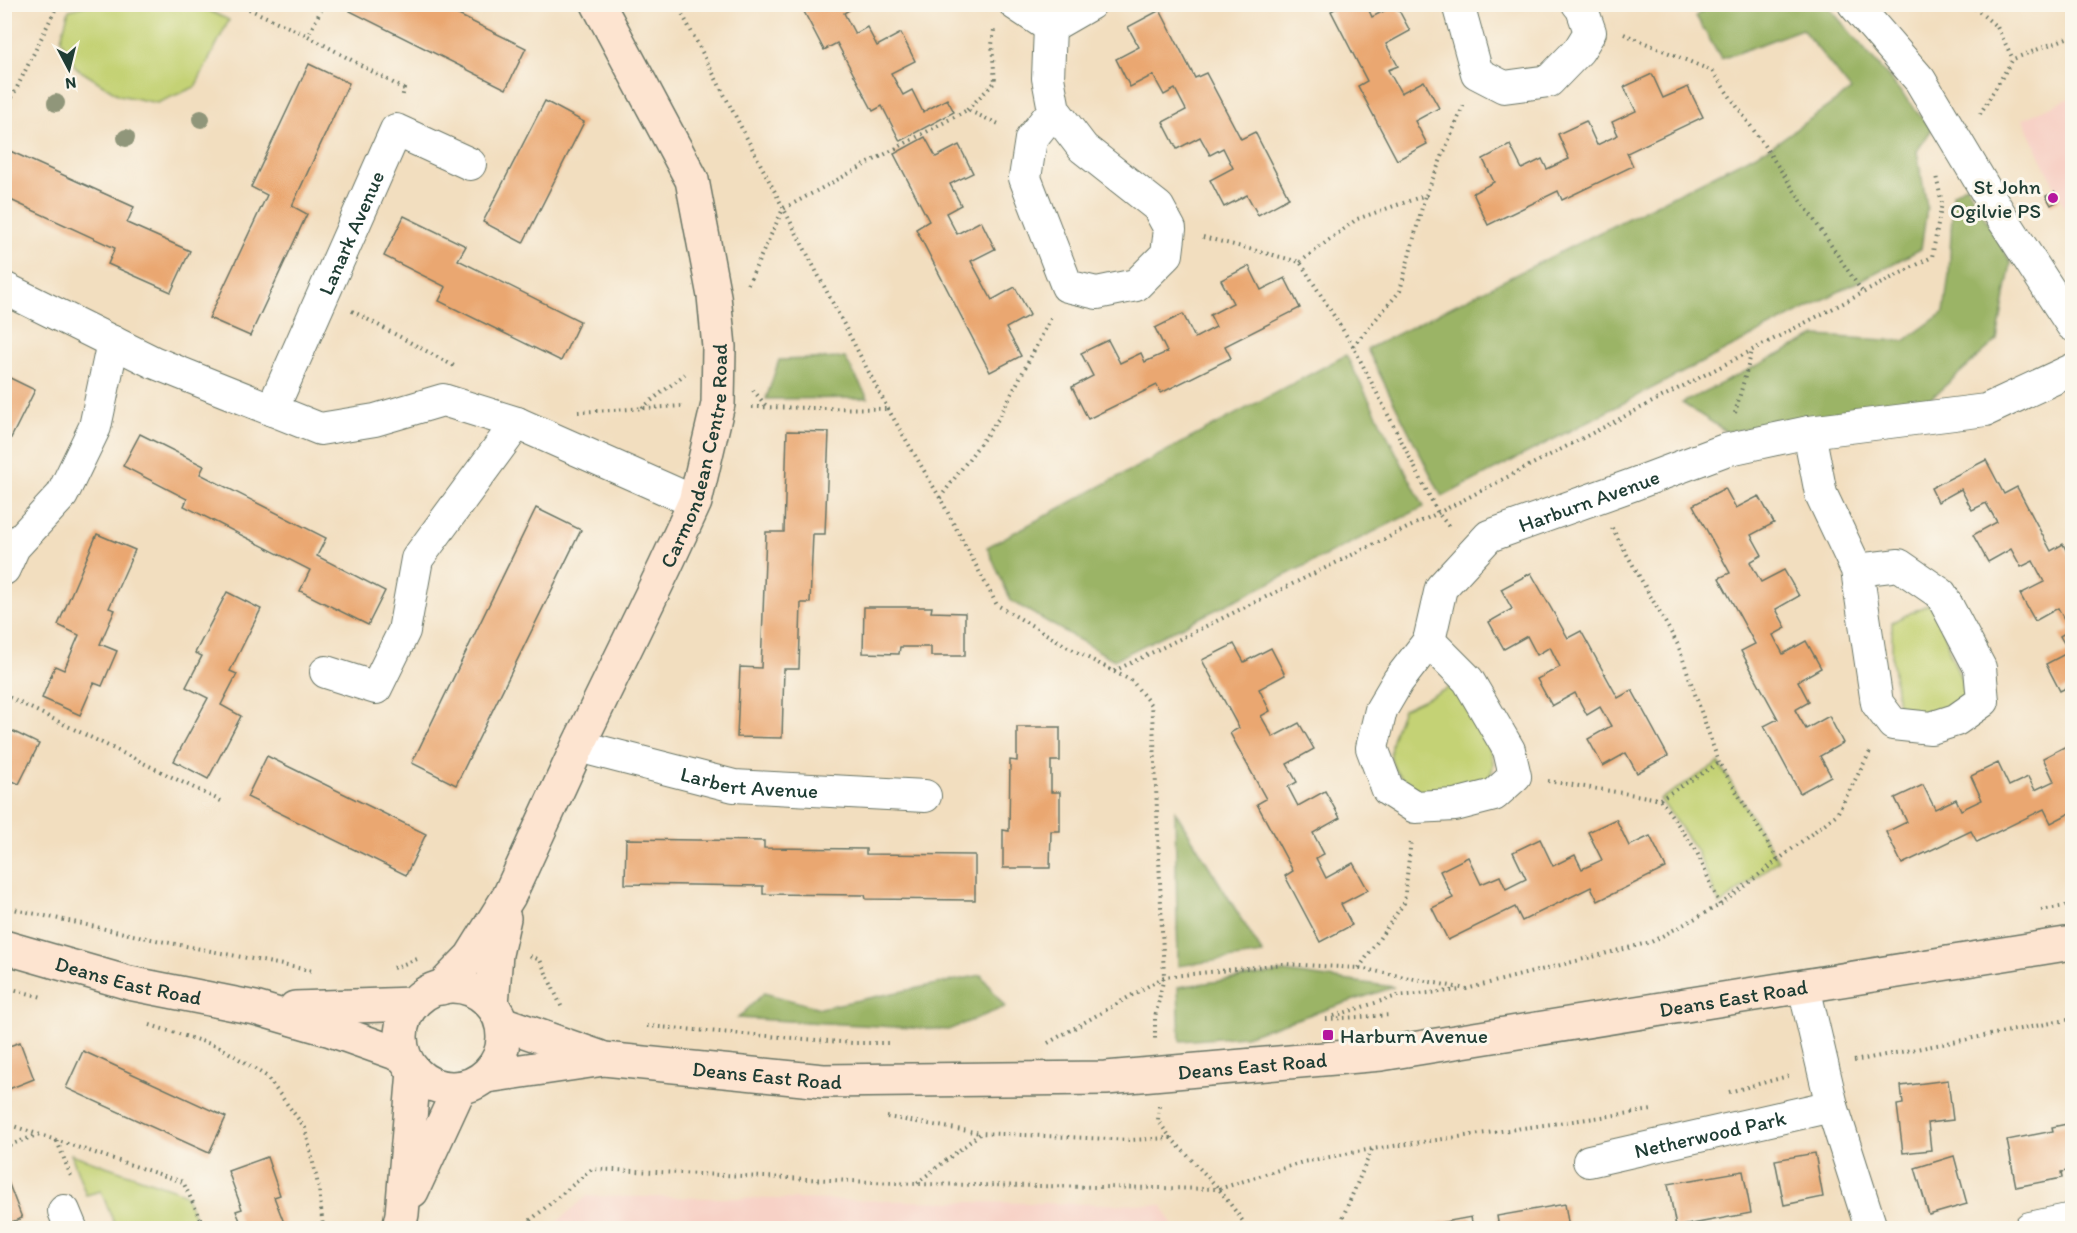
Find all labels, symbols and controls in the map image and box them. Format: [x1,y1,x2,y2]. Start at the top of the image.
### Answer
north arrow [39,39,99,99]
text: N [64,73,77,93]
street label: Lanark Avenue [312,167,389,299]
place label: St John Ogilvie PS [1950,174,2041,223]
marker: St John Ogilvie PS [2046,191,2060,205]
street label: Carmondean Centre Road [654,343,732,572]
street label: Harburn Avenue [1515,463,1663,537]
street label: Larbert Avenue [678,760,819,803]
street label: Deans East Road [53,950,204,1010]
street label: Deans East Road [1657,973,1809,1022]
place label: Harburn Avenue [1340,1023,1488,1048]
marker: Harburn Avenue [1321,1028,1335,1042]
street label: Deans East Road [1176,1046,1328,1084]
street label: Deans East Road [691,1055,842,1094]
street label: Netherwood Park [1632,1104,1788,1163]

